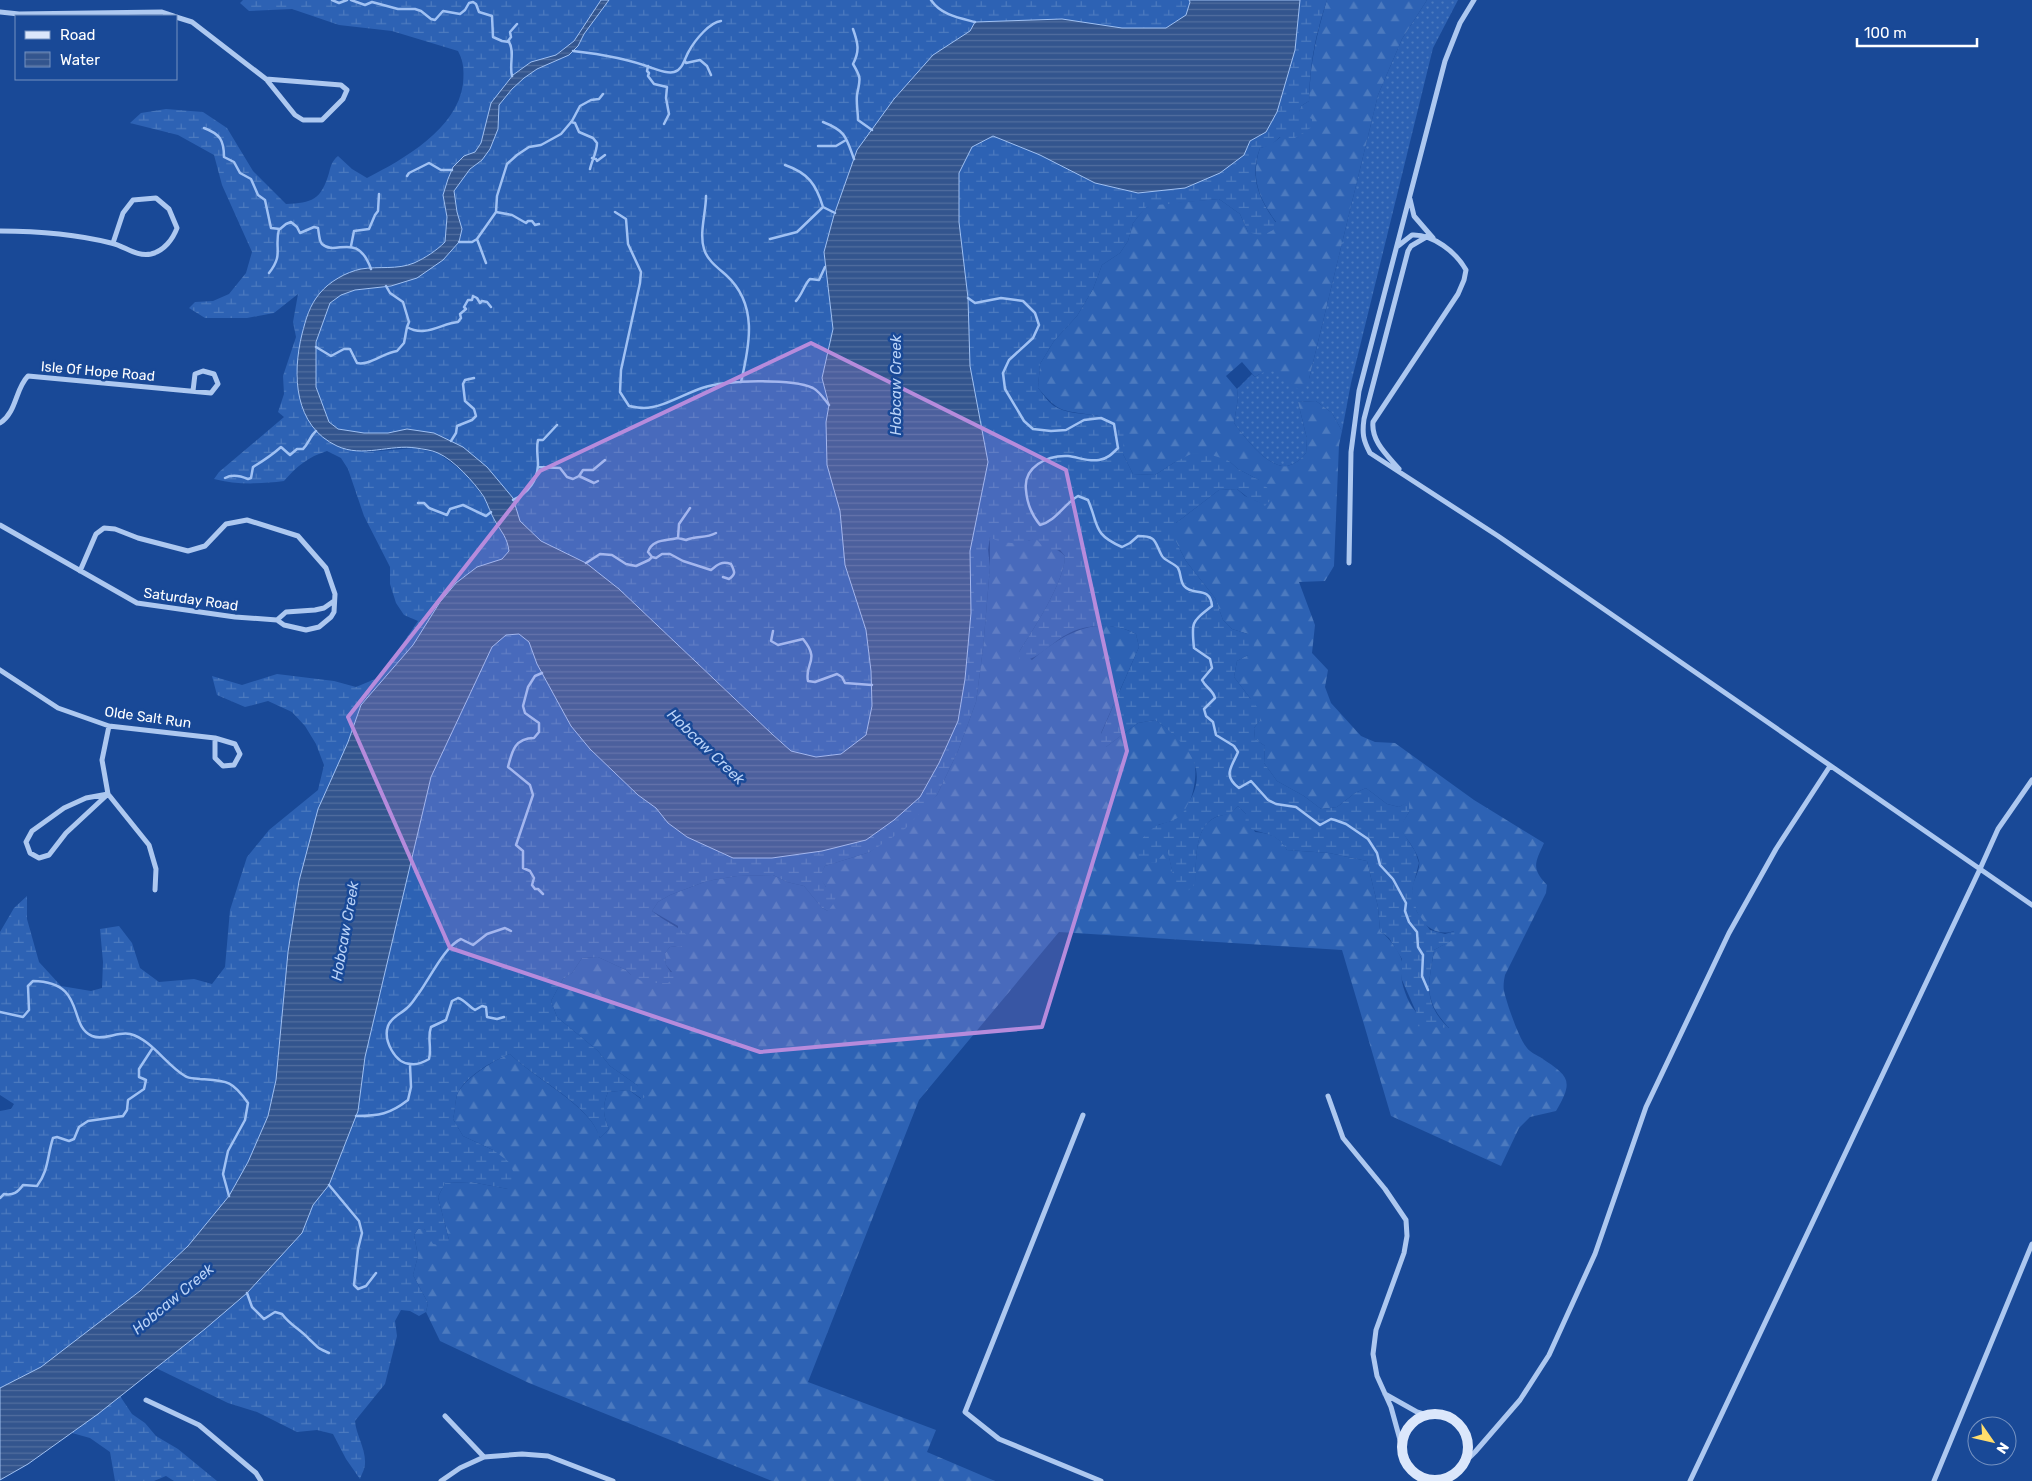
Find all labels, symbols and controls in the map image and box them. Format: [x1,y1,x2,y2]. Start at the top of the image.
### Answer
legend [15,15,178,80]
scale bar [1857,15,1977,47]
text: 100 m [1864,24,1906,42]
text: Road [60,26,96,44]
text: Water [60,51,100,69]
water label: Hobcaw Creek [887,334,905,435]
street label: Isle Of Hope Road [40,358,156,385]
street label: Saturday Road [143,584,239,615]
street label: Olde Salt Run [104,703,192,732]
water label: Hobcaw Creek [663,706,749,789]
water label: Hobcaw Creek [327,880,363,982]
water label: Hobcaw Creek [129,1260,218,1338]
north arrow [1967,1416,2017,1466]
text: N [1992,1439,2012,1457]

